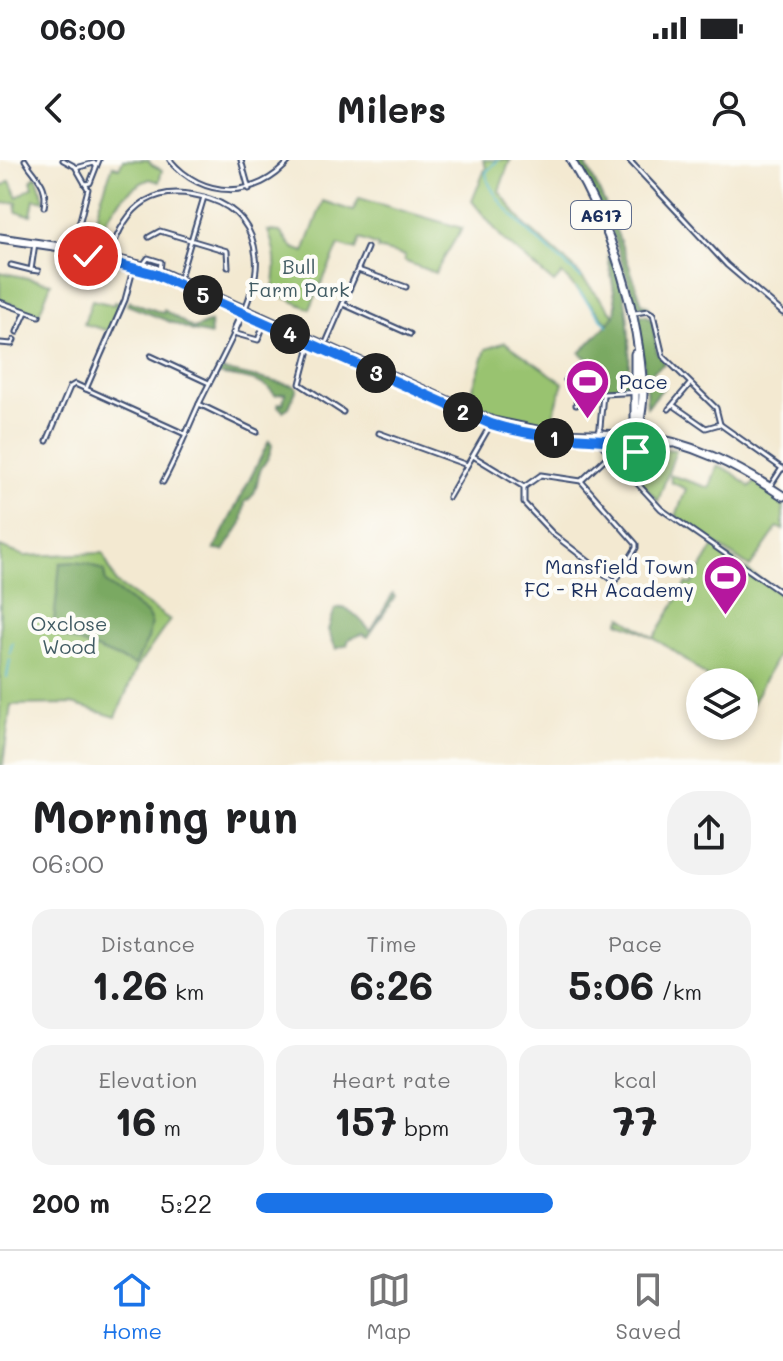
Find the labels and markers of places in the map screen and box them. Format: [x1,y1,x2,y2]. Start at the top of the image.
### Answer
pin [54,222,122,290]
pin: 5 [183,275,223,315]
pin: 4 [270,314,310,354]
pin: 3 [356,353,396,393]
sports icon: Pace [564,357,612,420]
place label: Pace [619,368,668,394]
pin: 2 [443,392,483,432]
pin: 1 [534,418,574,458]
pin [602,418,670,486]
place label: Mansfield Town FC - RH Academy [524,553,694,602]
sports icon: Mansfield Town FC - RH Academy [701,554,749,617]

